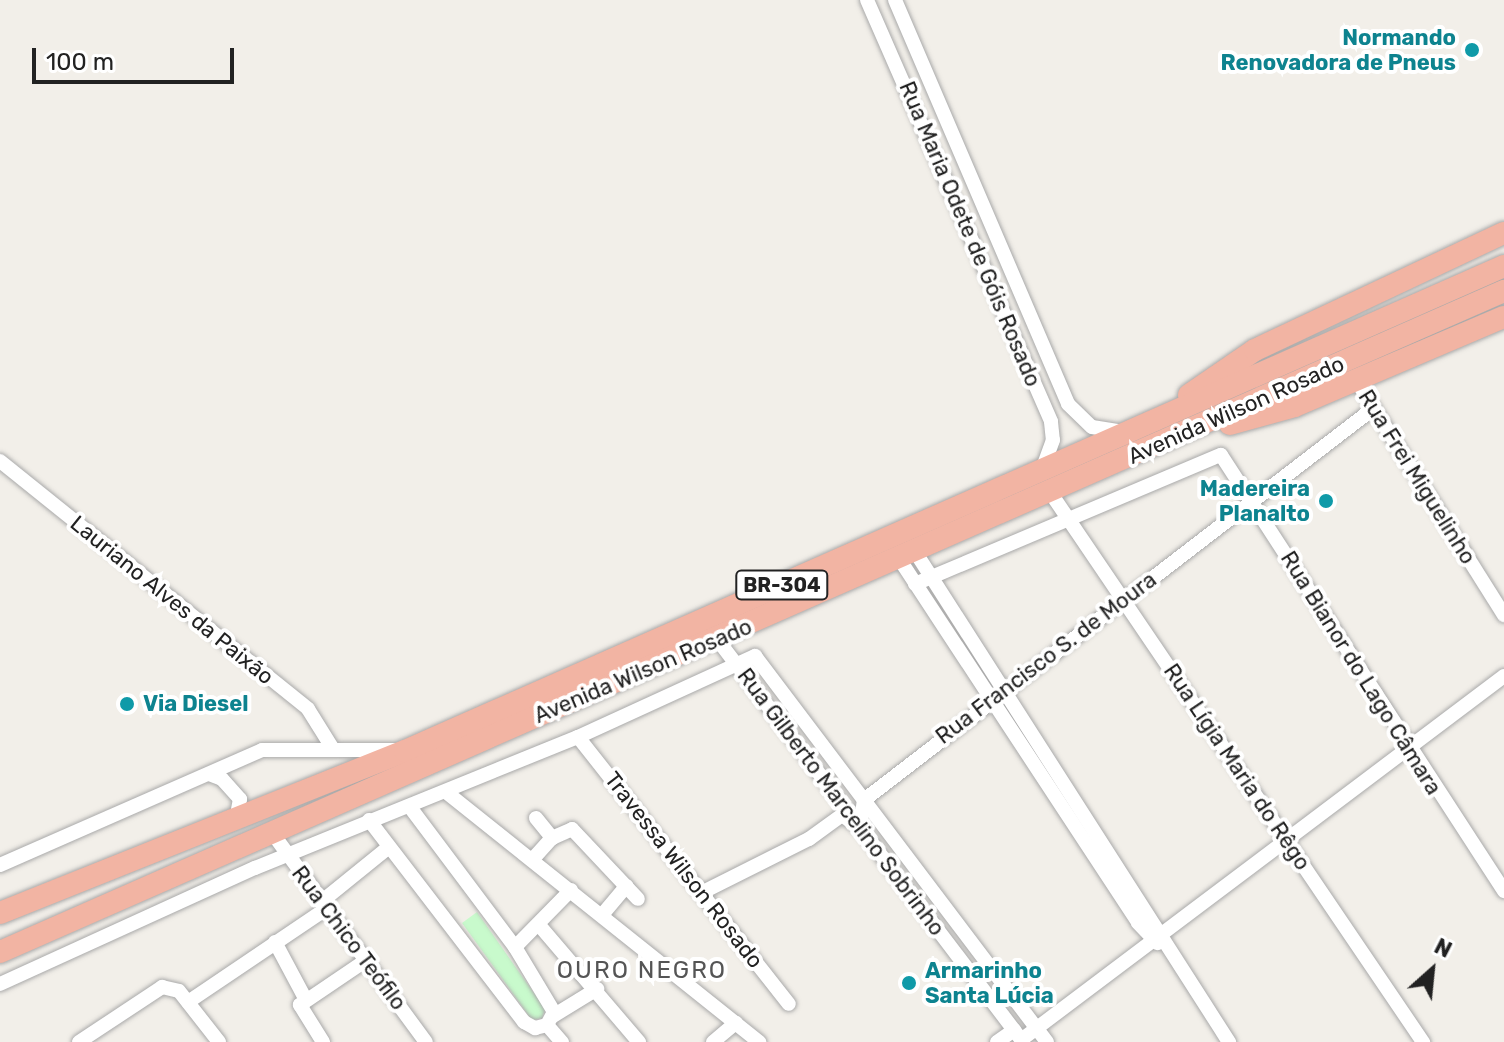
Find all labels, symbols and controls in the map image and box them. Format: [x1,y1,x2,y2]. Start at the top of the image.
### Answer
place label: Normando Renovadora de Pneus [1220,24,1456,76]
scale bar [36,32,238,82]
marker: Normando Renovadora de Pneus [1463,41,1481,59]
text: 100 m [46,48,114,76]
street label: Rua Maria Odete de Góis Rosado [894,77,1046,391]
street label: Avenida Wilson Rosado [1124,350,1348,470]
street label: Rua Frei Miguelinho [1353,385,1481,569]
place label: Madereira Planalto [1200,475,1310,526]
marker: Madereira Planalto [1317,492,1335,510]
street label: Lauriano Alves da Paixão [65,510,279,690]
street label: Rua Bianor do Lago Câmara [1275,546,1447,800]
street label: Rua Francisco S. de Moura [931,566,1161,750]
road number: BR-304 [734,569,830,601]
street label: Avenida Wilson Rosado [530,613,756,729]
street label: Rua Lígia Maria do Rêgo [1158,659,1316,875]
street label: Rua Gilberto Marcelino Sobrinho [732,663,950,941]
place label: Via Diesel [143,691,249,717]
marker: Via Diesel [118,695,136,713]
street label: Travessa Wilson Rosado [599,767,769,973]
street label: Rua Chico Teófilo [286,860,412,1016]
north arrow [1392,930,1472,1010]
text: N [1430,933,1456,964]
district label: OURO NEGRO [557,957,727,985]
place label: Armarinho Santa Lúcia [925,957,1054,1008]
marker: Armarinho Santa Lúcia [900,974,918,992]

